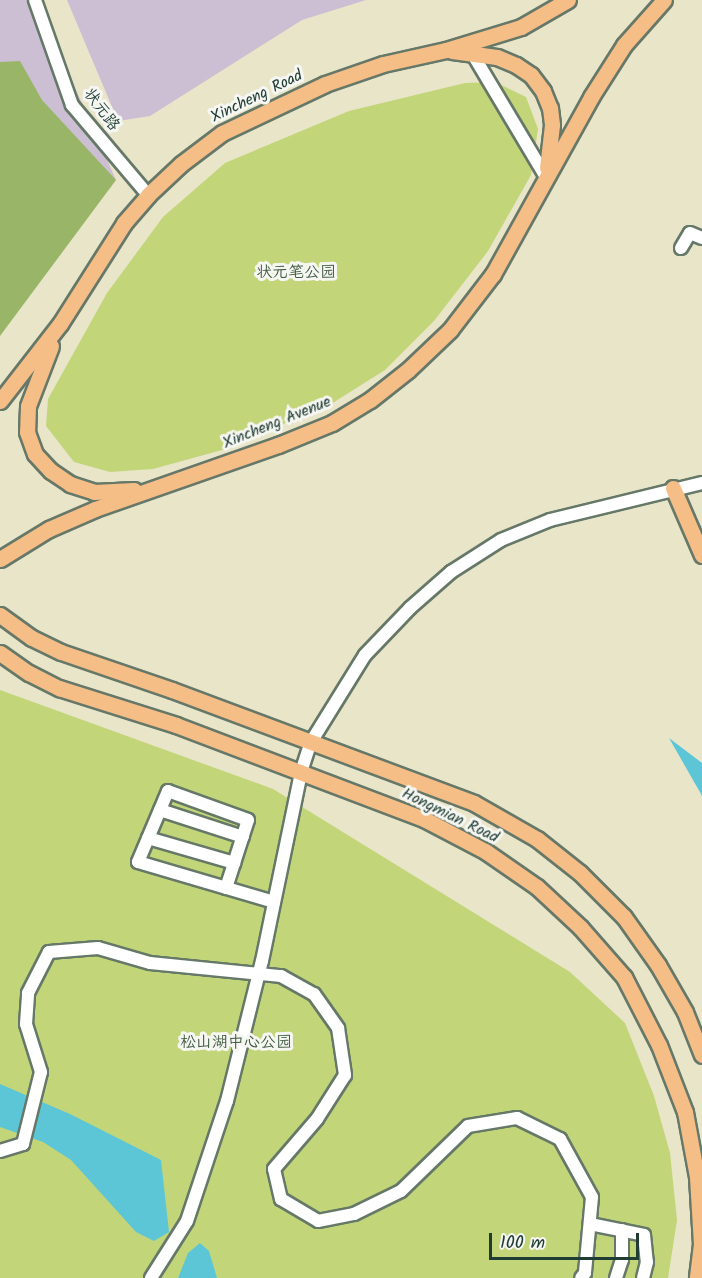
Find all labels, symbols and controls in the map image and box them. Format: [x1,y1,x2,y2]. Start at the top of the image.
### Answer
street label: Xincheng Road [208,66,306,128]
street label: 状元路 [79,85,123,135]
park label: 状元笔公园 [256,263,336,283]
street label: Xincheng Avenue [220,393,334,453]
street label: Hongmian Road [399,784,501,848]
park label: 松山湖中心公园 [180,1033,292,1053]
scale bar [492,1221,642,1259]
text: 100 m [500,1229,545,1258]

